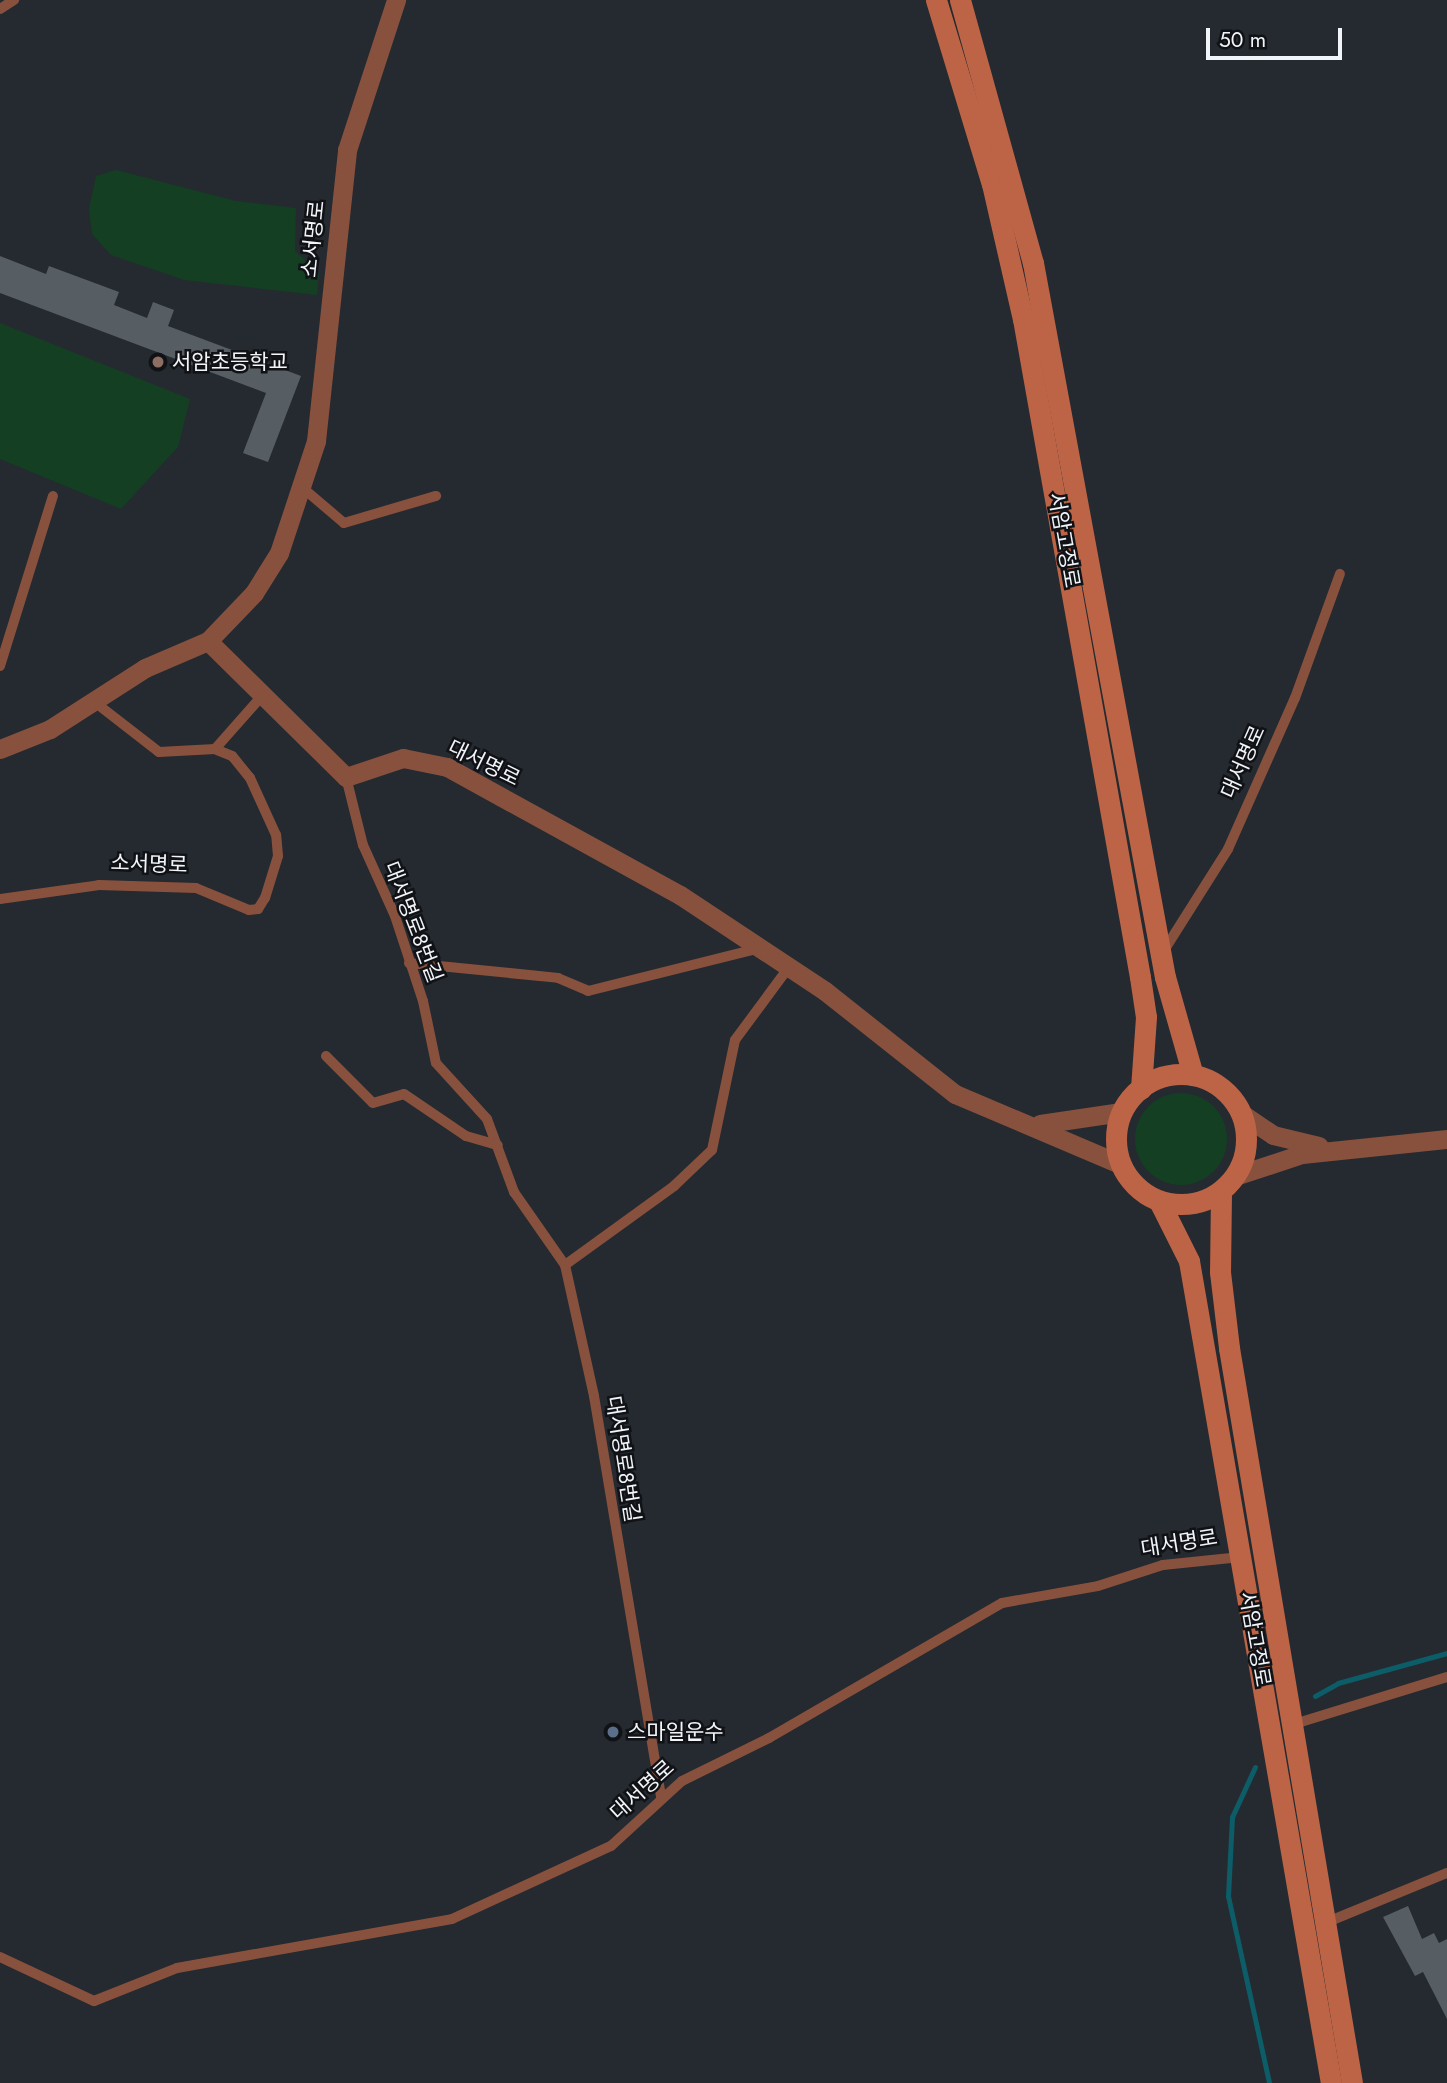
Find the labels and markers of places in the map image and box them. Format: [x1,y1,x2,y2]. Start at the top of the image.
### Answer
place label: 서암초등학교 [172,349,288,375]
marker: 서암초등학교 [150,354,166,370]
place label: 스마일운수 [627,1719,724,1745]
marker: 스마일운수 [605,1724,621,1740]

